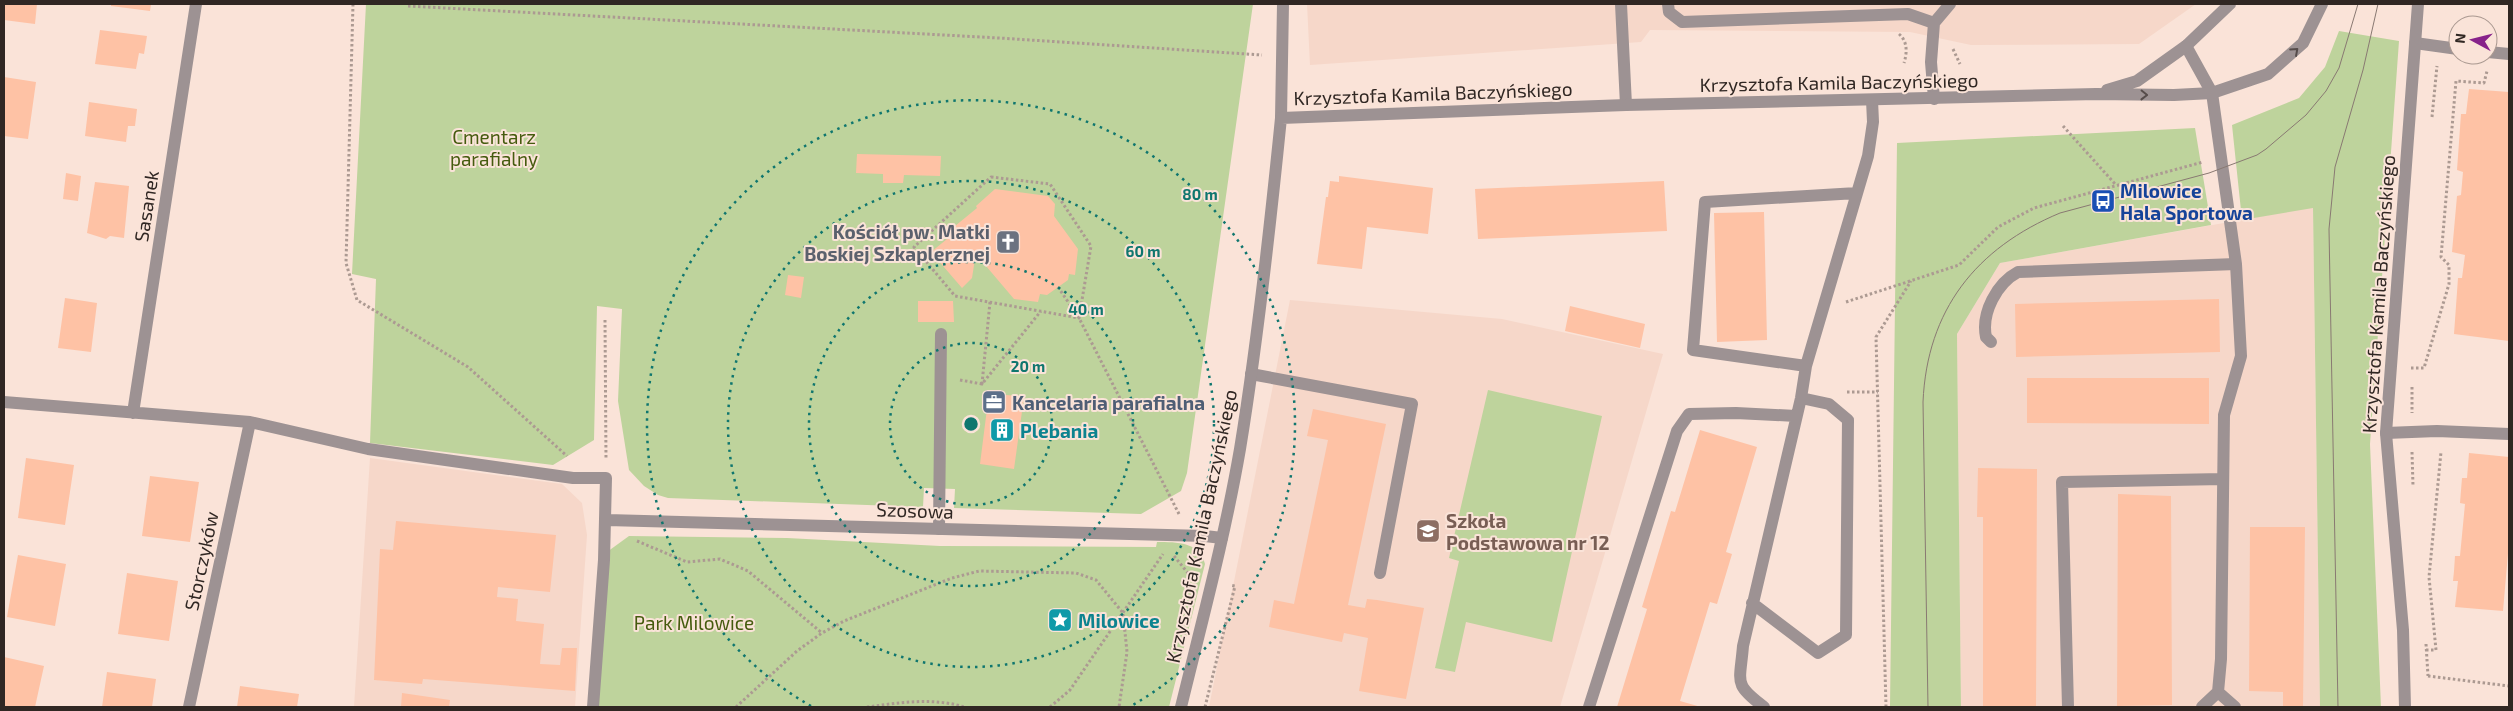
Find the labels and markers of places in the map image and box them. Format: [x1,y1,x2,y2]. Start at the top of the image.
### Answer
place label: Milowice Hala Sportowa [2120,179,2253,224]
bus stop icon: Milowice Hala Sportowa [2090,188,2116,214]
place label: Kościół pw. Matki Boskiej Szkaplerznej [804,220,990,265]
church icon: Kościół pw. Matki Boskiej Szkaplerznej [995,229,1021,255]
office icon: Kancelaria parafialna [981,389,1007,415]
place label: Kancelaria parafialna [1012,391,1205,414]
centre of rings [962,415,980,433]
building icon: Plebania [989,417,1015,443]
place label: Plebania [1020,419,1098,442]
place label: Szkoła Podstawowa nr 12 [1446,509,1610,554]
school or university icon: Szkoła Podstawowa nr 12 [1415,518,1441,544]
place icon: Milowice [1047,607,1073,633]
place label: Milowice [1078,609,1160,632]

